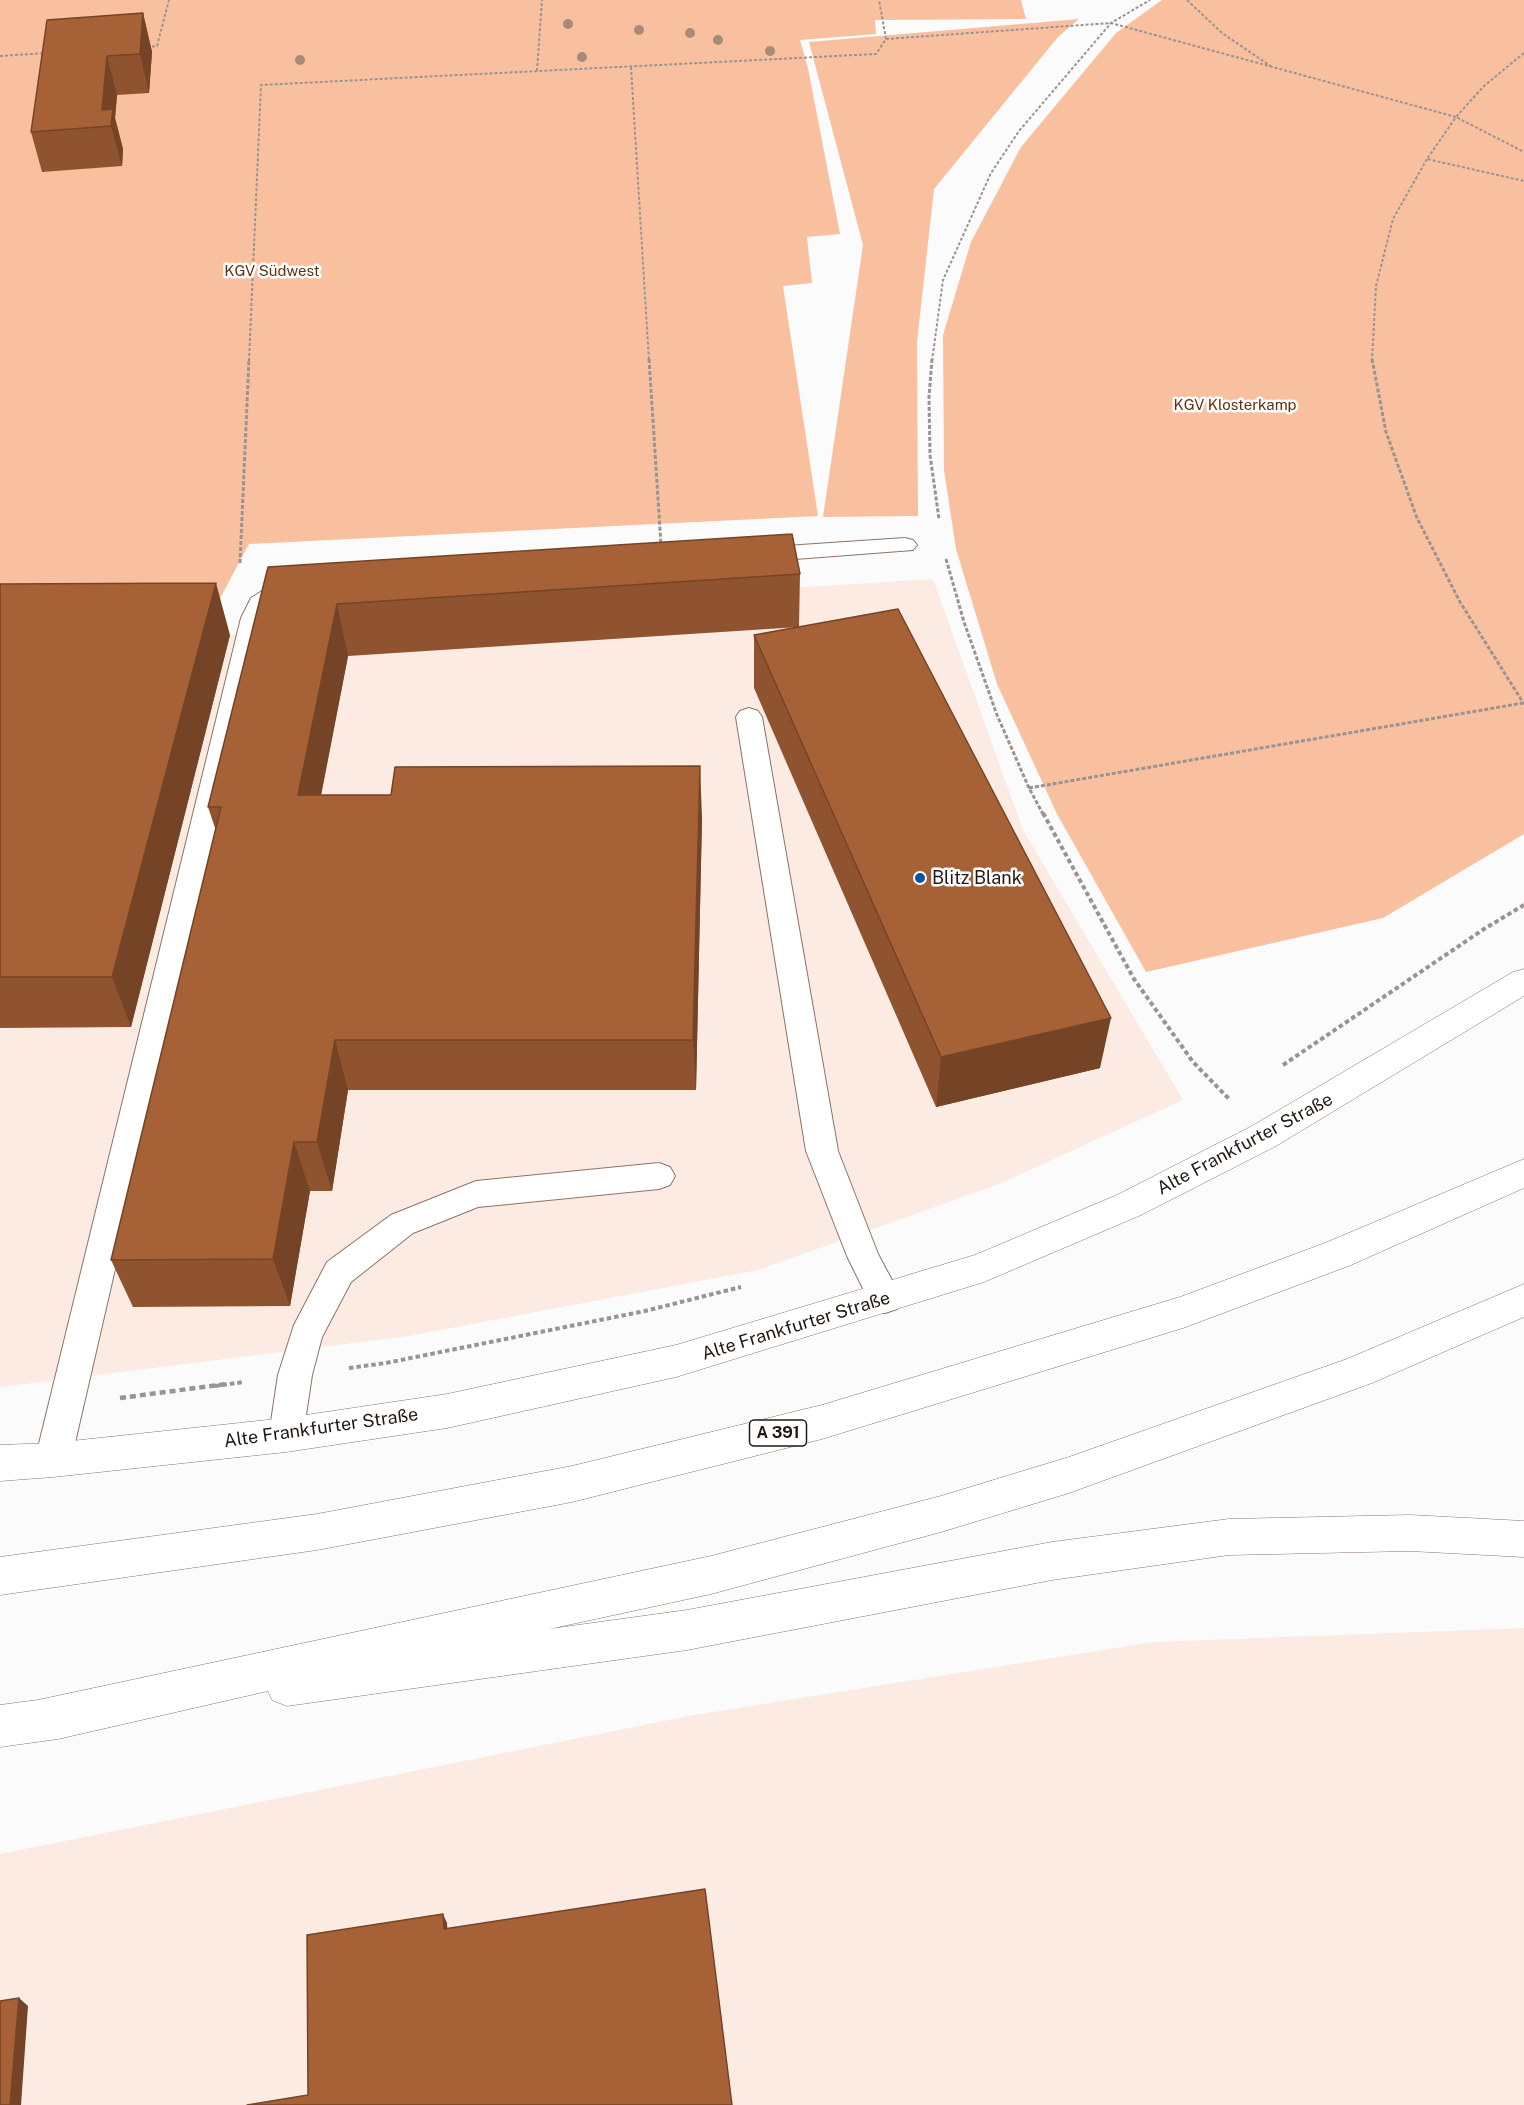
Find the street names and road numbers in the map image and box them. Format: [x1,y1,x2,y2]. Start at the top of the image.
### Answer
street label: Alte Frankfurter Straße [1153,1088,1337,1200]
street label: Alte Frankfurter Straße [699,1287,893,1365]
street label: Alte Frankfurter Straße [222,1404,420,1452]
road number: A 391 [750,1420,806,1446]

